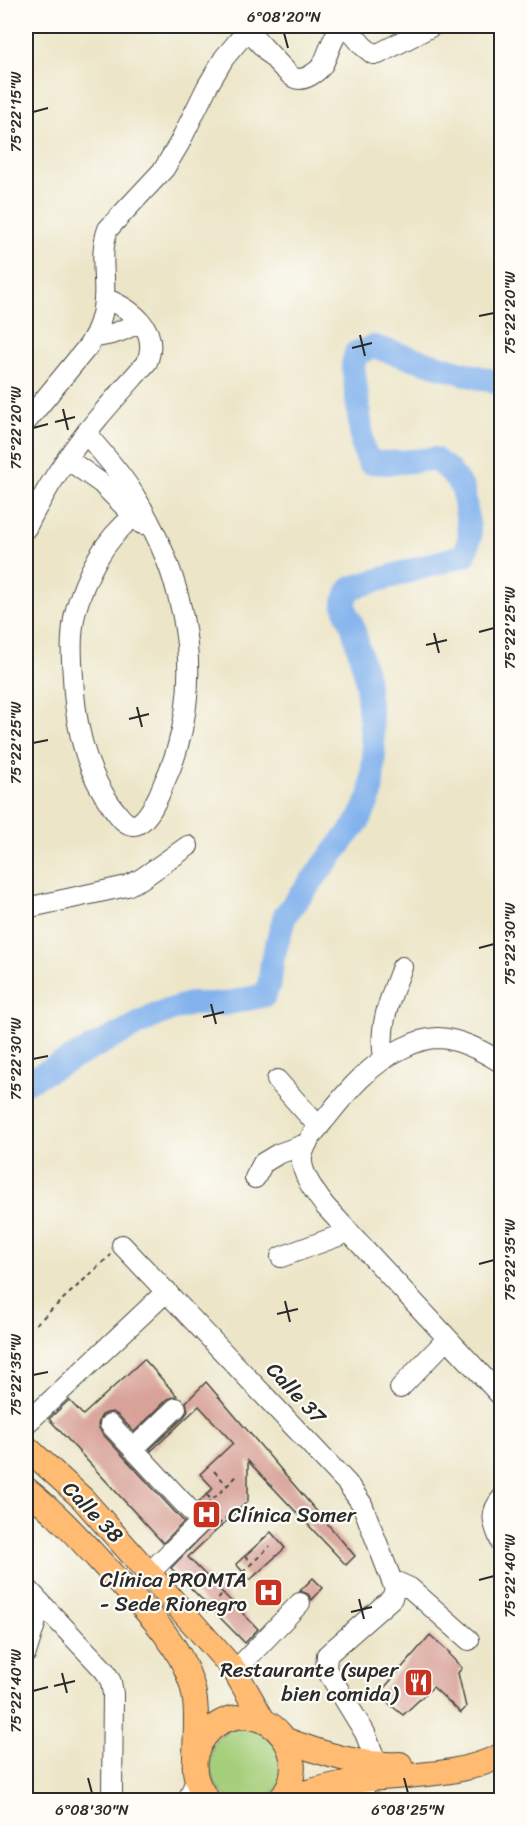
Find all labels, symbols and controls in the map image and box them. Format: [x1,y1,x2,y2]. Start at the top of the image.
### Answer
text: 6°08'20"N [247,4,321,30]
text: 75°22'15"W [3,71,29,152]
text: 75°22'20"W [497,271,523,354]
text: 75°22'20"W [3,386,29,469]
text: 75°22'25"W [497,586,523,669]
text: 75°22'25"W [3,701,29,784]
text: 75°22'30"W [497,902,523,985]
text: 75°22'30"W [3,1017,29,1100]
text: 75°22'35"W [497,1218,523,1301]
text: 75°22'35"W [3,1333,29,1416]
street label: Calle 37 [256,1352,337,1435]
street label: Calle 38 [53,1471,133,1553]
place label: Clínica Somer [228,1496,357,1534]
hospital icon: Clínica Somer [191,1499,223,1531]
text: 75°22'40"W [497,1534,523,1618]
place label: Clínica PROMTA - Sede Rionegro [100,1561,247,1623]
hospital icon: Clínica PROMTA - Sede Rionegro [252,1576,284,1608]
text: 75°22'40"W [3,1649,29,1733]
place label: Restaurante (super bien comida) [220,1651,400,1713]
restaurant icon: Restaurante (super bien comida) [403,1666,435,1698]
text: 6°08'30"N [55,1797,129,1823]
text: 6°08'25"N [371,1797,445,1823]

